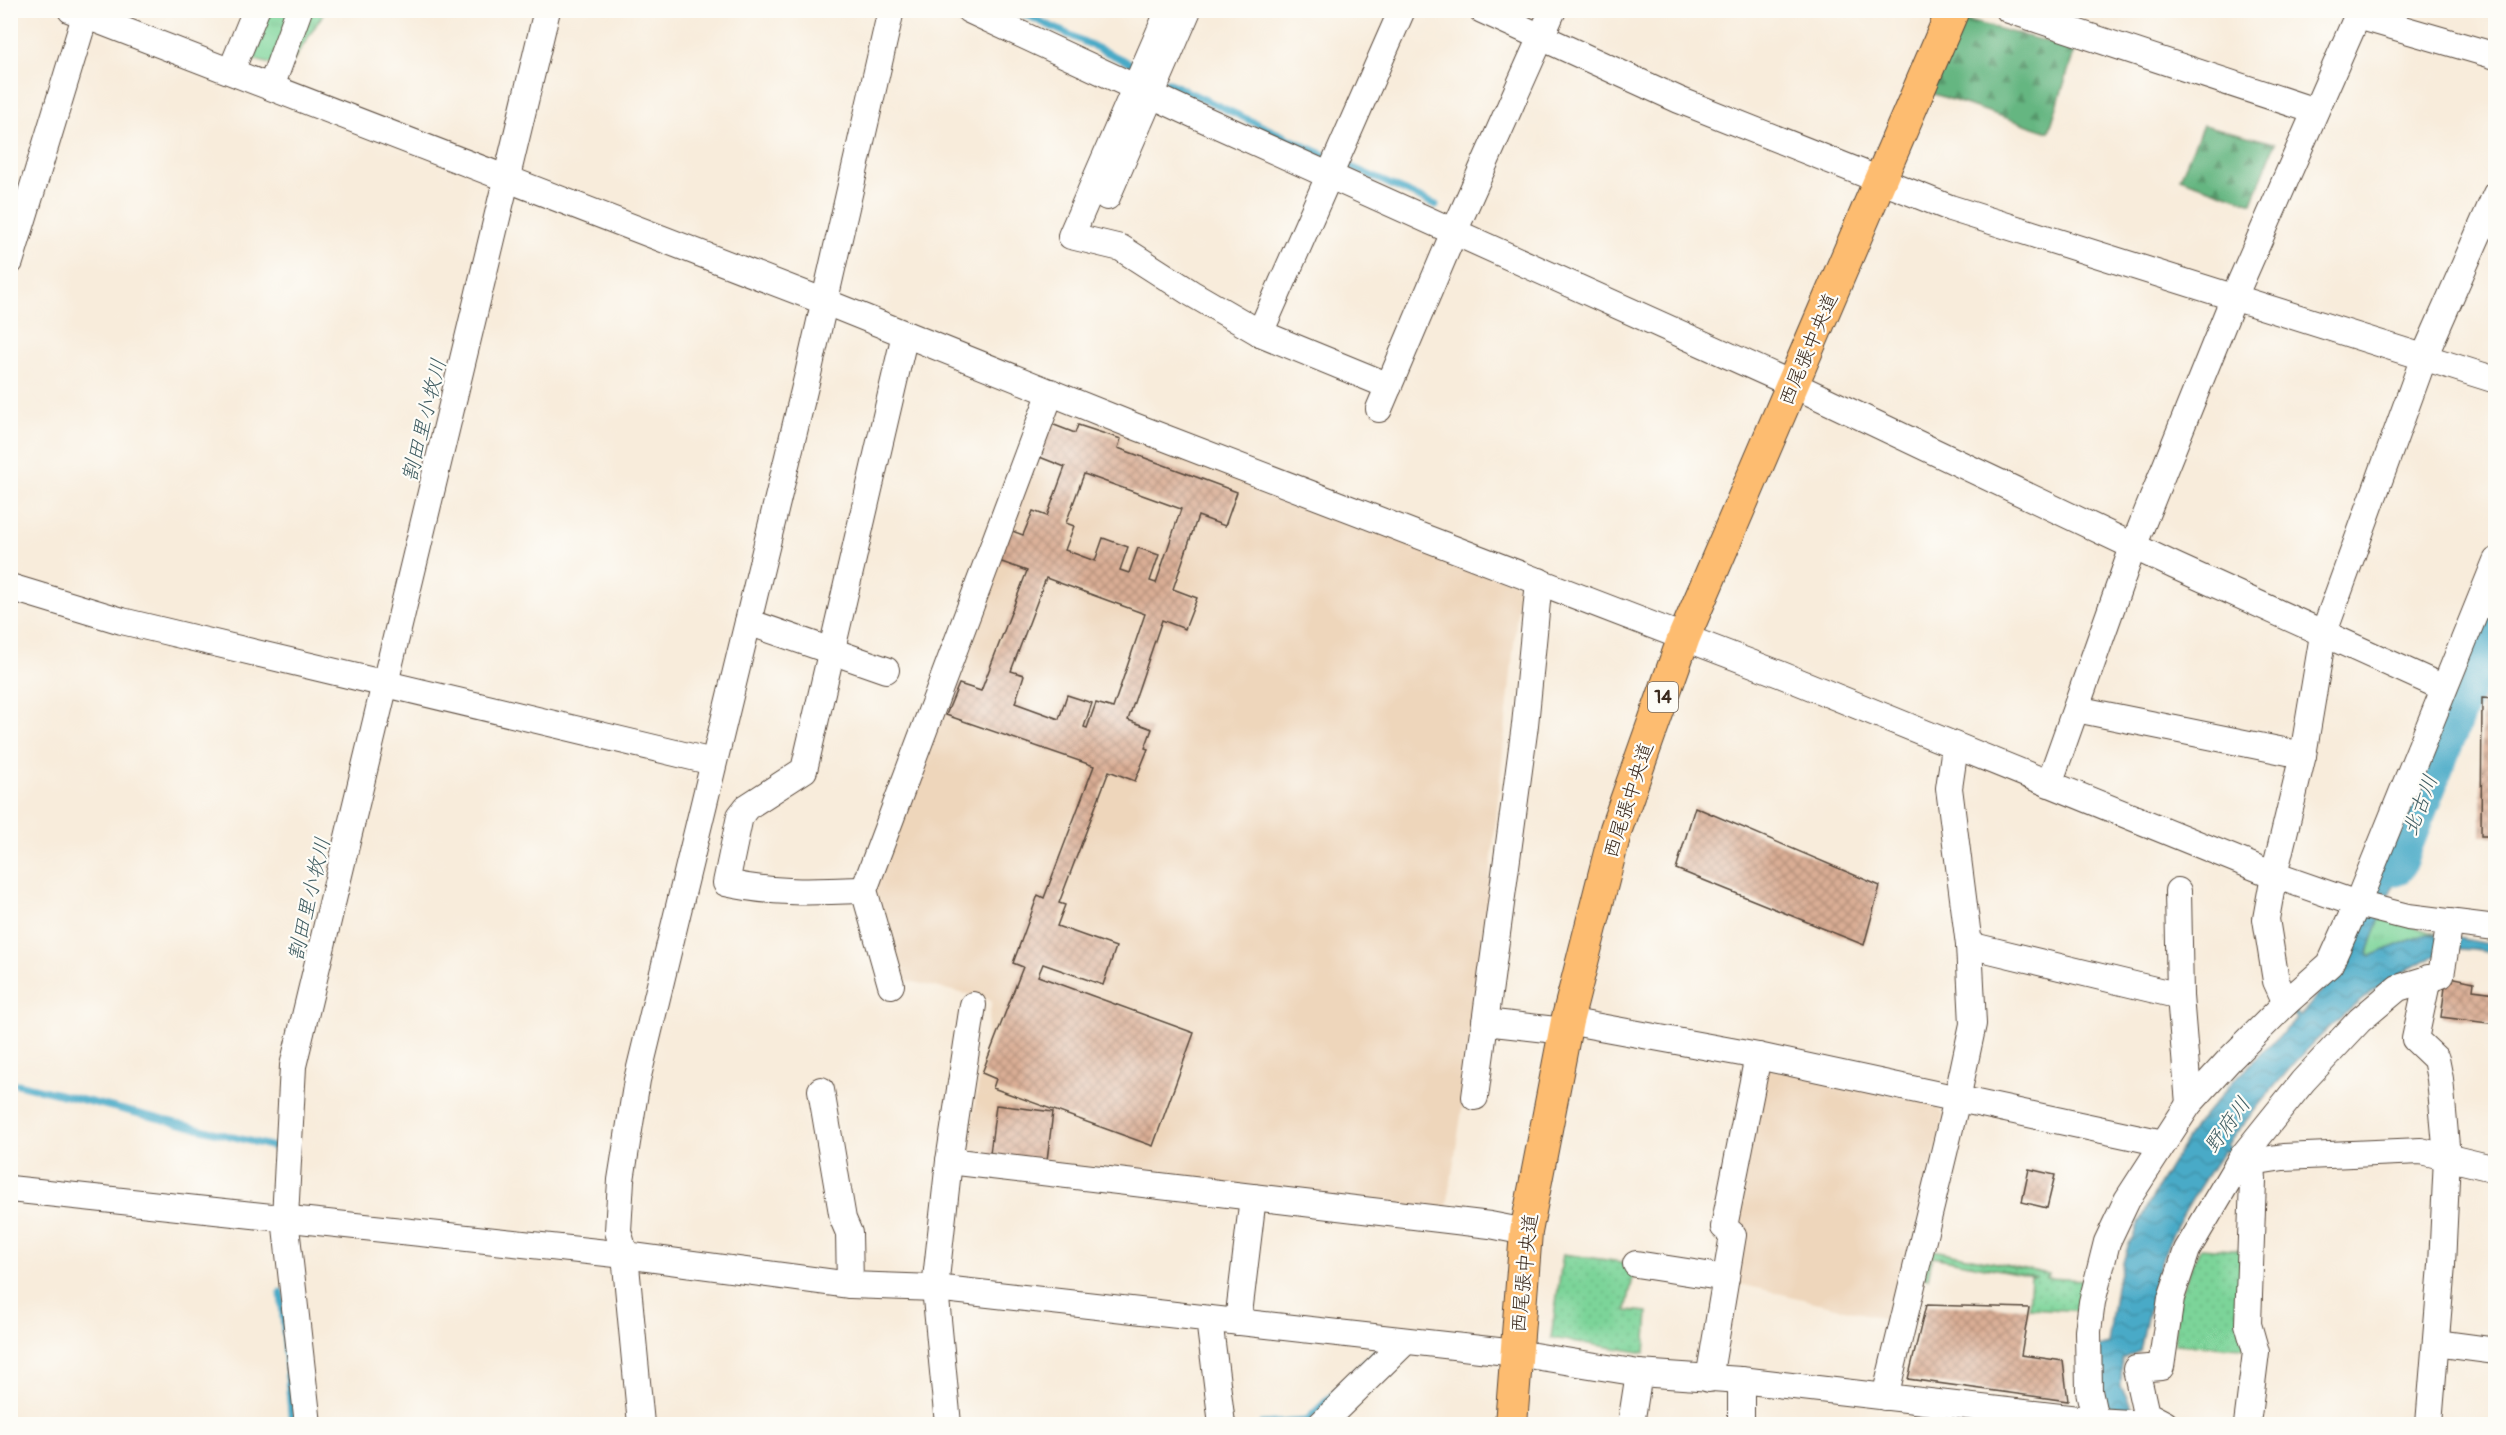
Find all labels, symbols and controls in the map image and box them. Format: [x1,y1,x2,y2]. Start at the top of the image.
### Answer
street label: 西尾張中央道 [1774,289,1843,409]
water label: 割田里小牧川 [396,356,453,485]
road number: 14 [1648,682,1678,712]
street label: 西尾張中央道 [1598,739,1659,861]
water label: 北古川 [2397,771,2444,839]
water label: 割田里小牧川 [282,835,337,964]
water label: 野府川 [2198,1092,2257,1159]
street label: 西尾張中央道 [1506,1212,1543,1334]

